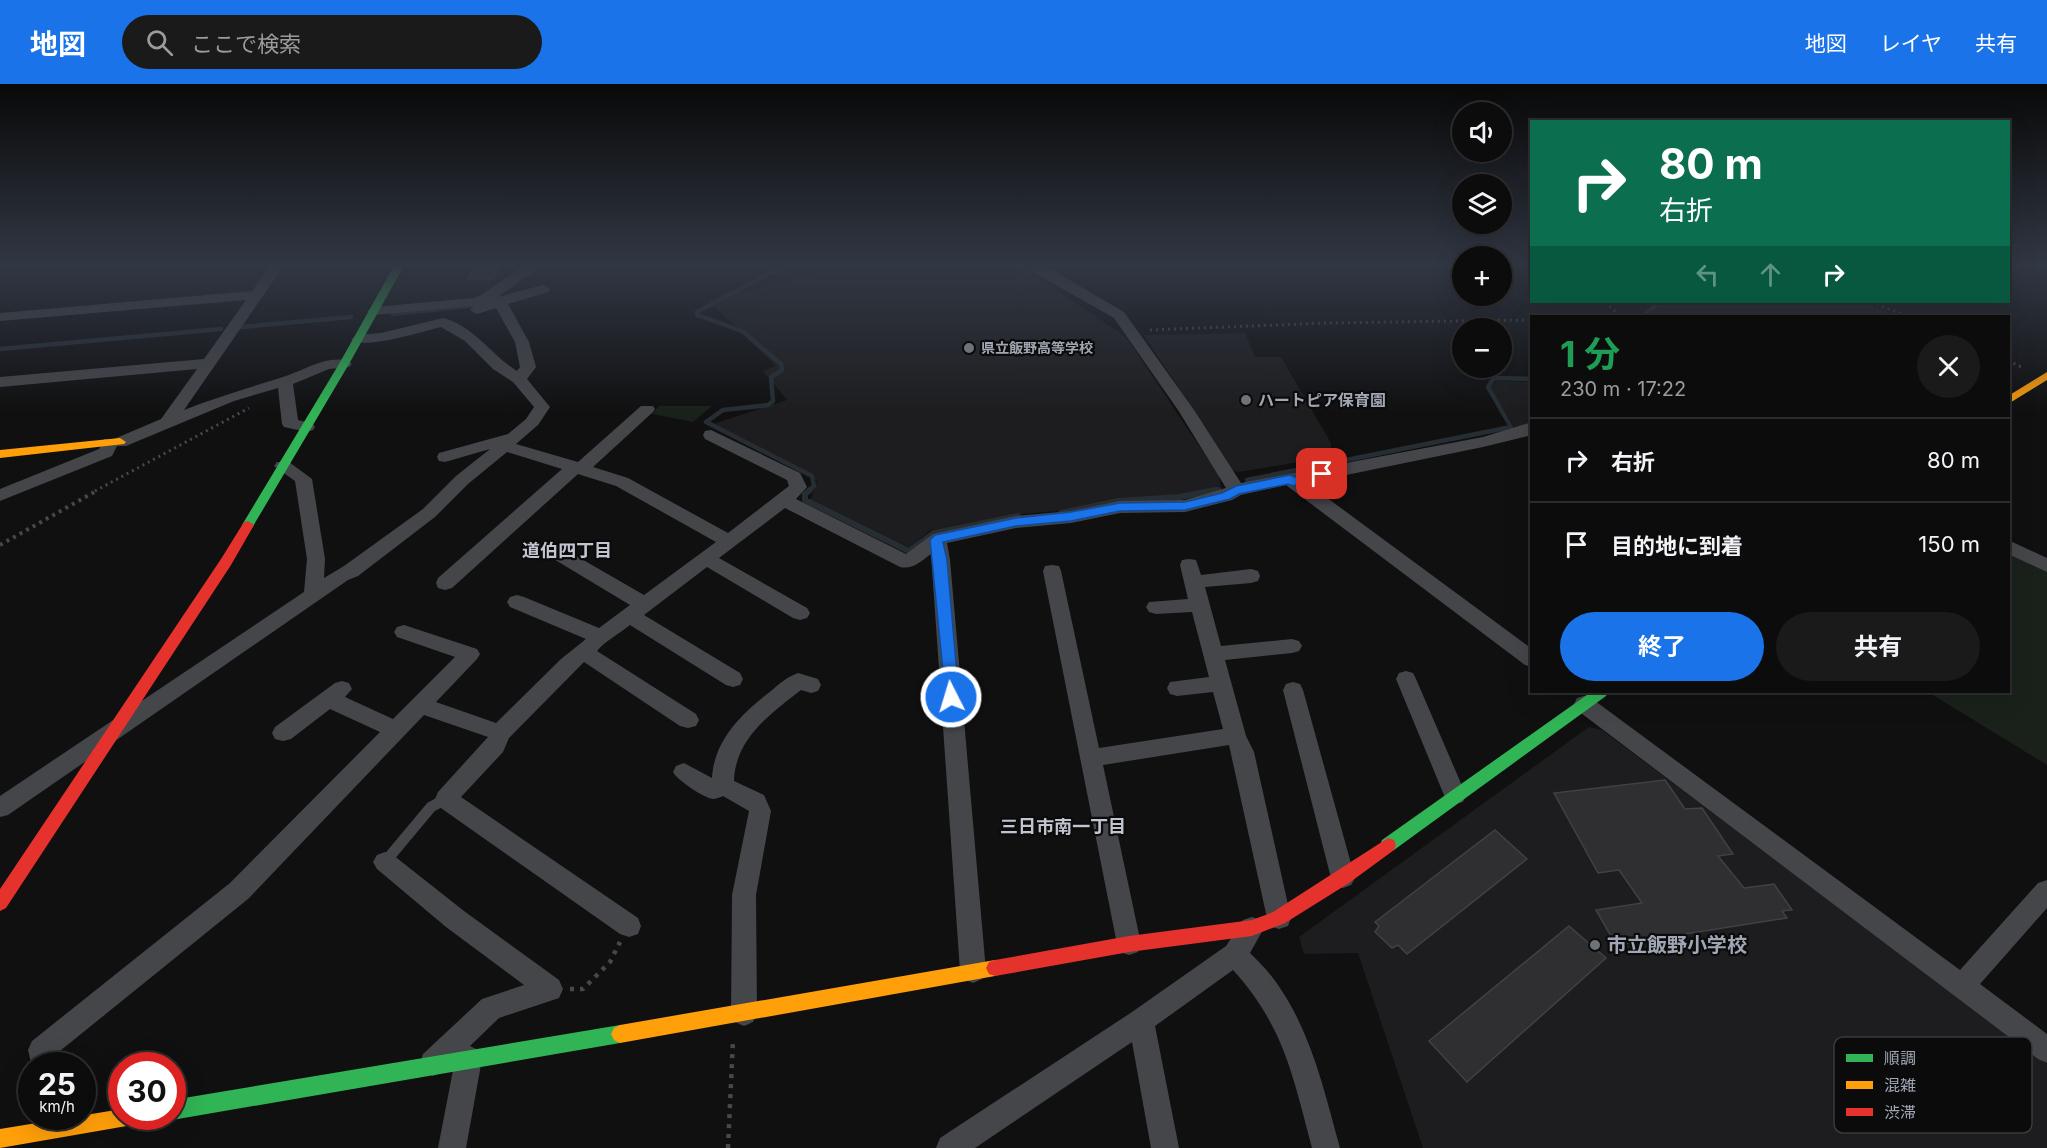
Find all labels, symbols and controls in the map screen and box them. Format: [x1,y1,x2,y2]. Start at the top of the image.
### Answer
search box [122,15,542,69]
icon: search [143,26,176,59]
text: 地図 [30,27,86,61]
text: ここで検索 [191,31,301,57]
text: 地図 [1805,31,1847,56]
text: レイヤ [1880,31,1942,56]
text: 共有 [1975,31,2017,56]
map controls [1452,102,1512,378]
button: sound [1452,102,1512,162]
text: 80 m [1659,138,1763,189]
icon: right [1560,144,1638,222]
button: layers [1452,174,1512,234]
text: 右折 [1659,194,1713,227]
button: + [1452,246,1512,306]
icon: left [1691,258,1724,291]
icon: ahead [1754,258,1787,291]
icon: right [1817,258,1850,291]
button: − [1452,318,1512,378]
text: 1 分 [1560,332,1620,376]
button: close [1917,335,1980,398]
place label: 県立飯野高等学校 [981,339,1093,356]
marker: 県立飯野高等学校 [962,341,976,355]
text: 230 m · 17:22 [1560,377,1686,401]
place label: ハートピア保育園 [1258,390,1386,410]
marker: ハートピア保育園 [1239,393,1253,407]
icon: right [1560,444,1593,477]
text: 80 m [1927,447,1980,473]
pin [1296,448,1347,499]
text: 右折 [1611,449,1655,475]
icon: arrive [1305,457,1338,490]
icon: arrive [1560,528,1593,561]
text: 150 m [1918,531,1980,557]
text: 目的地に到着 [1611,533,1743,559]
district label: 道伯四丁目 [522,540,612,561]
button: 終了 [1560,612,1764,681]
button: 共有 [1776,612,1980,681]
position arrow [919,665,983,729]
district label: 三日市南一丁目 [1000,816,1126,837]
place label: 市立飯野小学校 [1607,933,1747,957]
marker: 市立飯野小学校 [1588,938,1602,952]
legend [1834,1037,2032,1133]
text: 順調 [1884,1048,1916,1068]
speed limit sign: 30 [108,1052,186,1130]
text: 25 [38,1066,76,1102]
text: 混雑 [1884,1075,1916,1095]
text: km/h [39,1097,75,1116]
text: 渋滞 [1884,1102,1916,1122]

